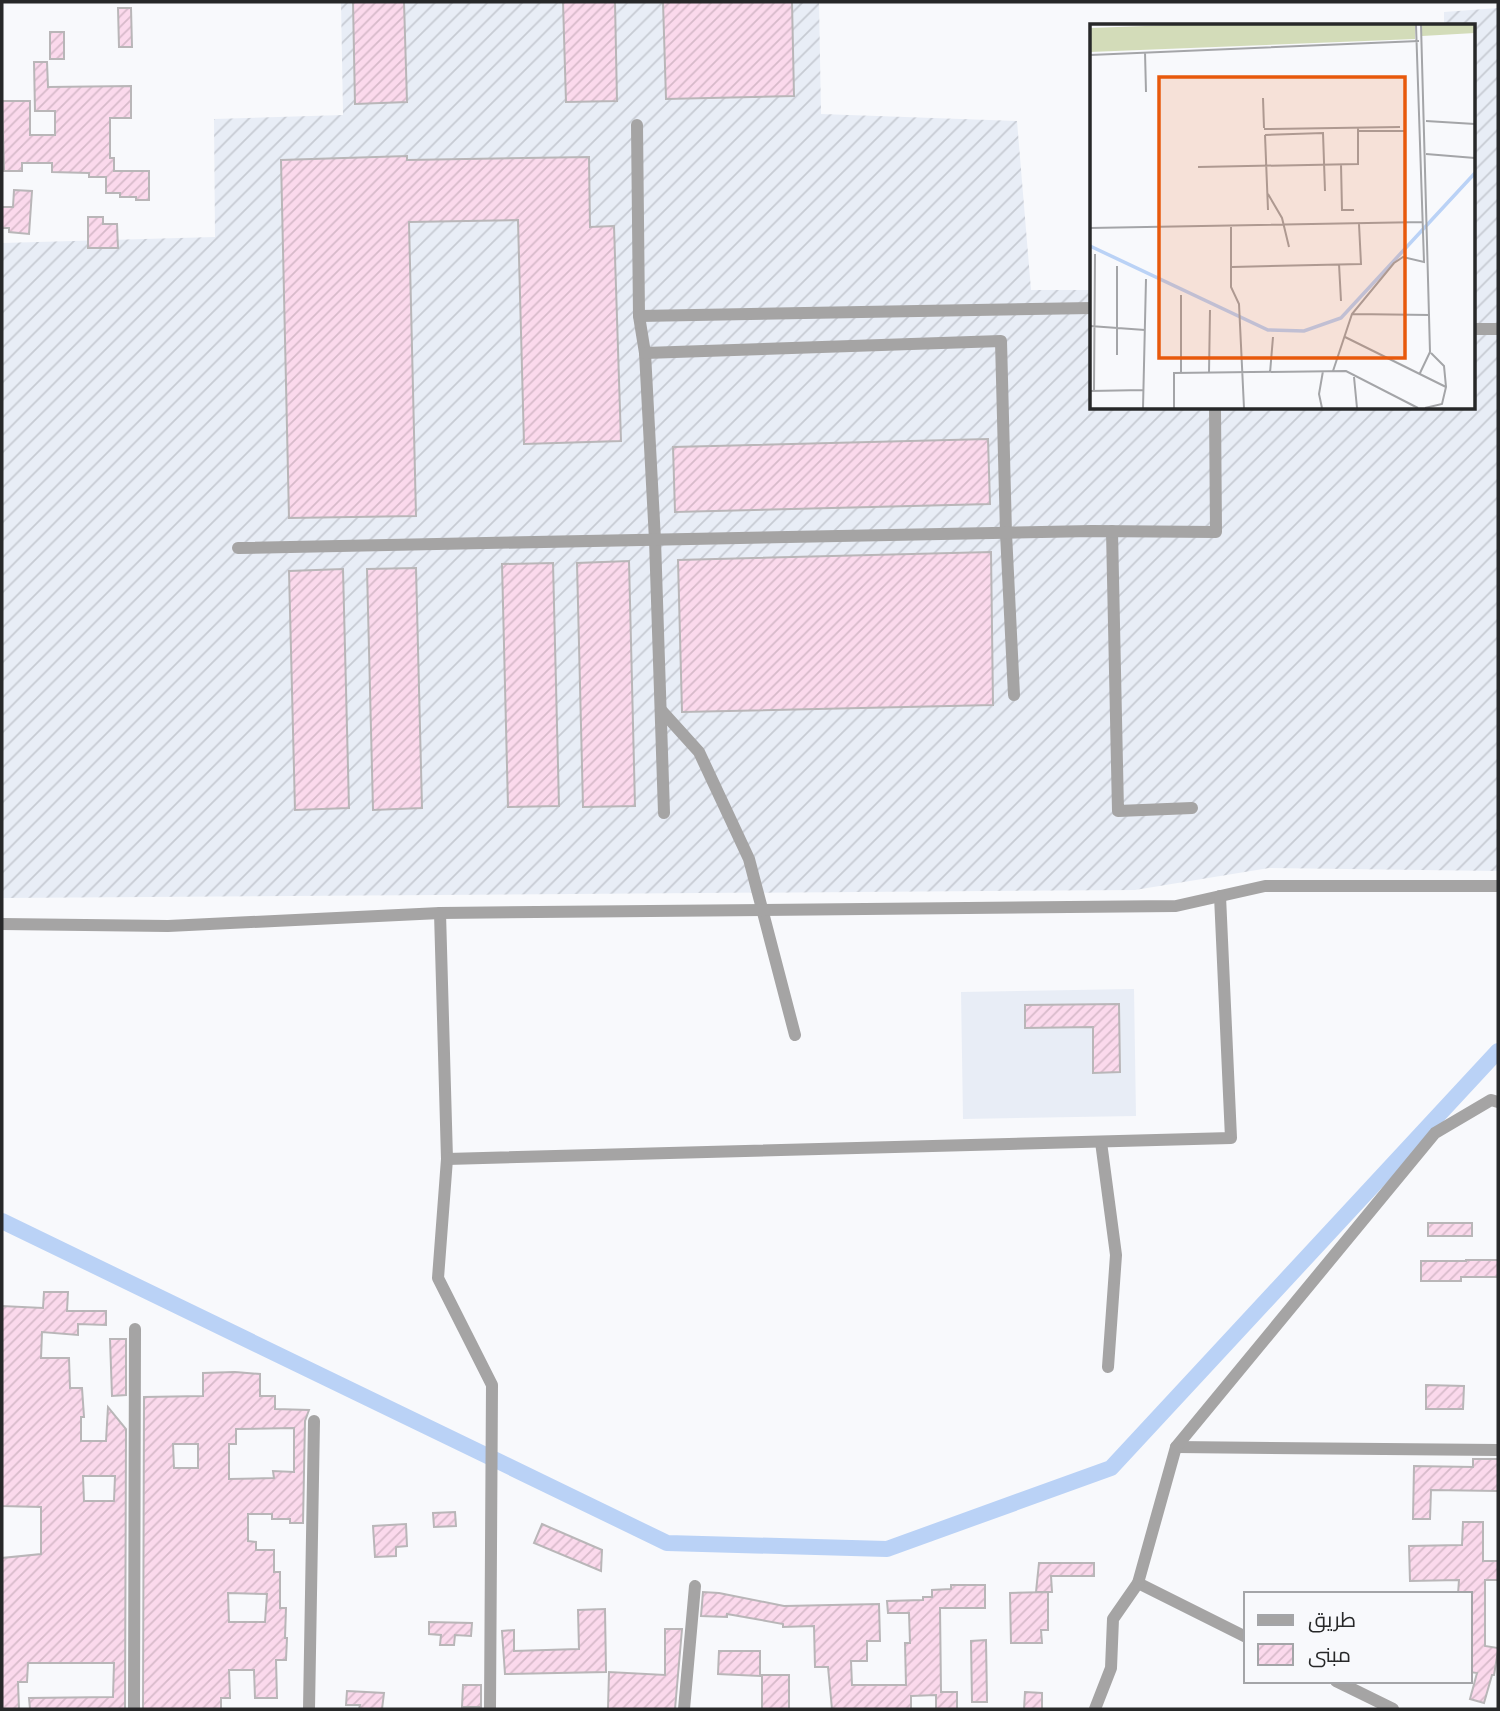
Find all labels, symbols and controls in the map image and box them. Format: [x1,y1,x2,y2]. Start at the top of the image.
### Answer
inset map [1090,24,1476,410]
legend [1244,1592,1472,1683]
text: طريق [1308,1603,1356,1635]
text: مبنى [1308,1638,1351,1670]

